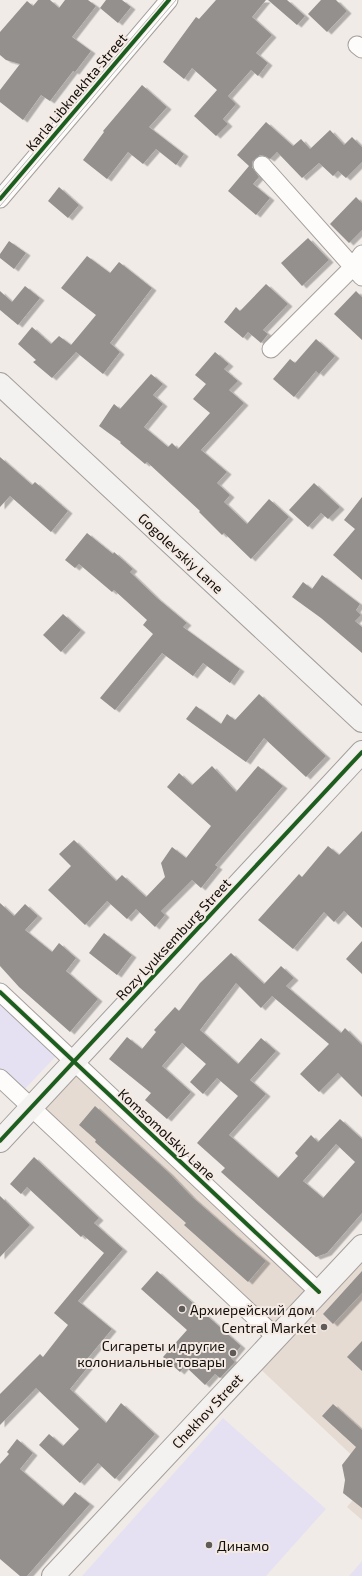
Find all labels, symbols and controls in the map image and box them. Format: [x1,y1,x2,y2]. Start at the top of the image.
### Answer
street label: Karla Libknekhta Street [22,30,130,154]
street label: Gogolevskiy Lane [135,509,227,597]
street label: Rozy Lyuksemburg Street [112,874,234,1004]
street label: Komsomolskiy Lane [115,1085,219,1183]
place label: Архиерейский дом [190,1301,315,1318]
marker: Архиерейский дом [177,1304,187,1314]
place label: Central Market [221,1319,316,1336]
marker: Central Market [319,1322,329,1332]
place label: Сигареты и другие колониальные товары [77,1337,225,1370]
marker: Сигареты и другие колониальные товары [228,1348,238,1358]
street label: Chekhov Street [168,1370,246,1452]
place label: Динамо [217,1537,269,1554]
marker: Динамо [204,1540,214,1550]

